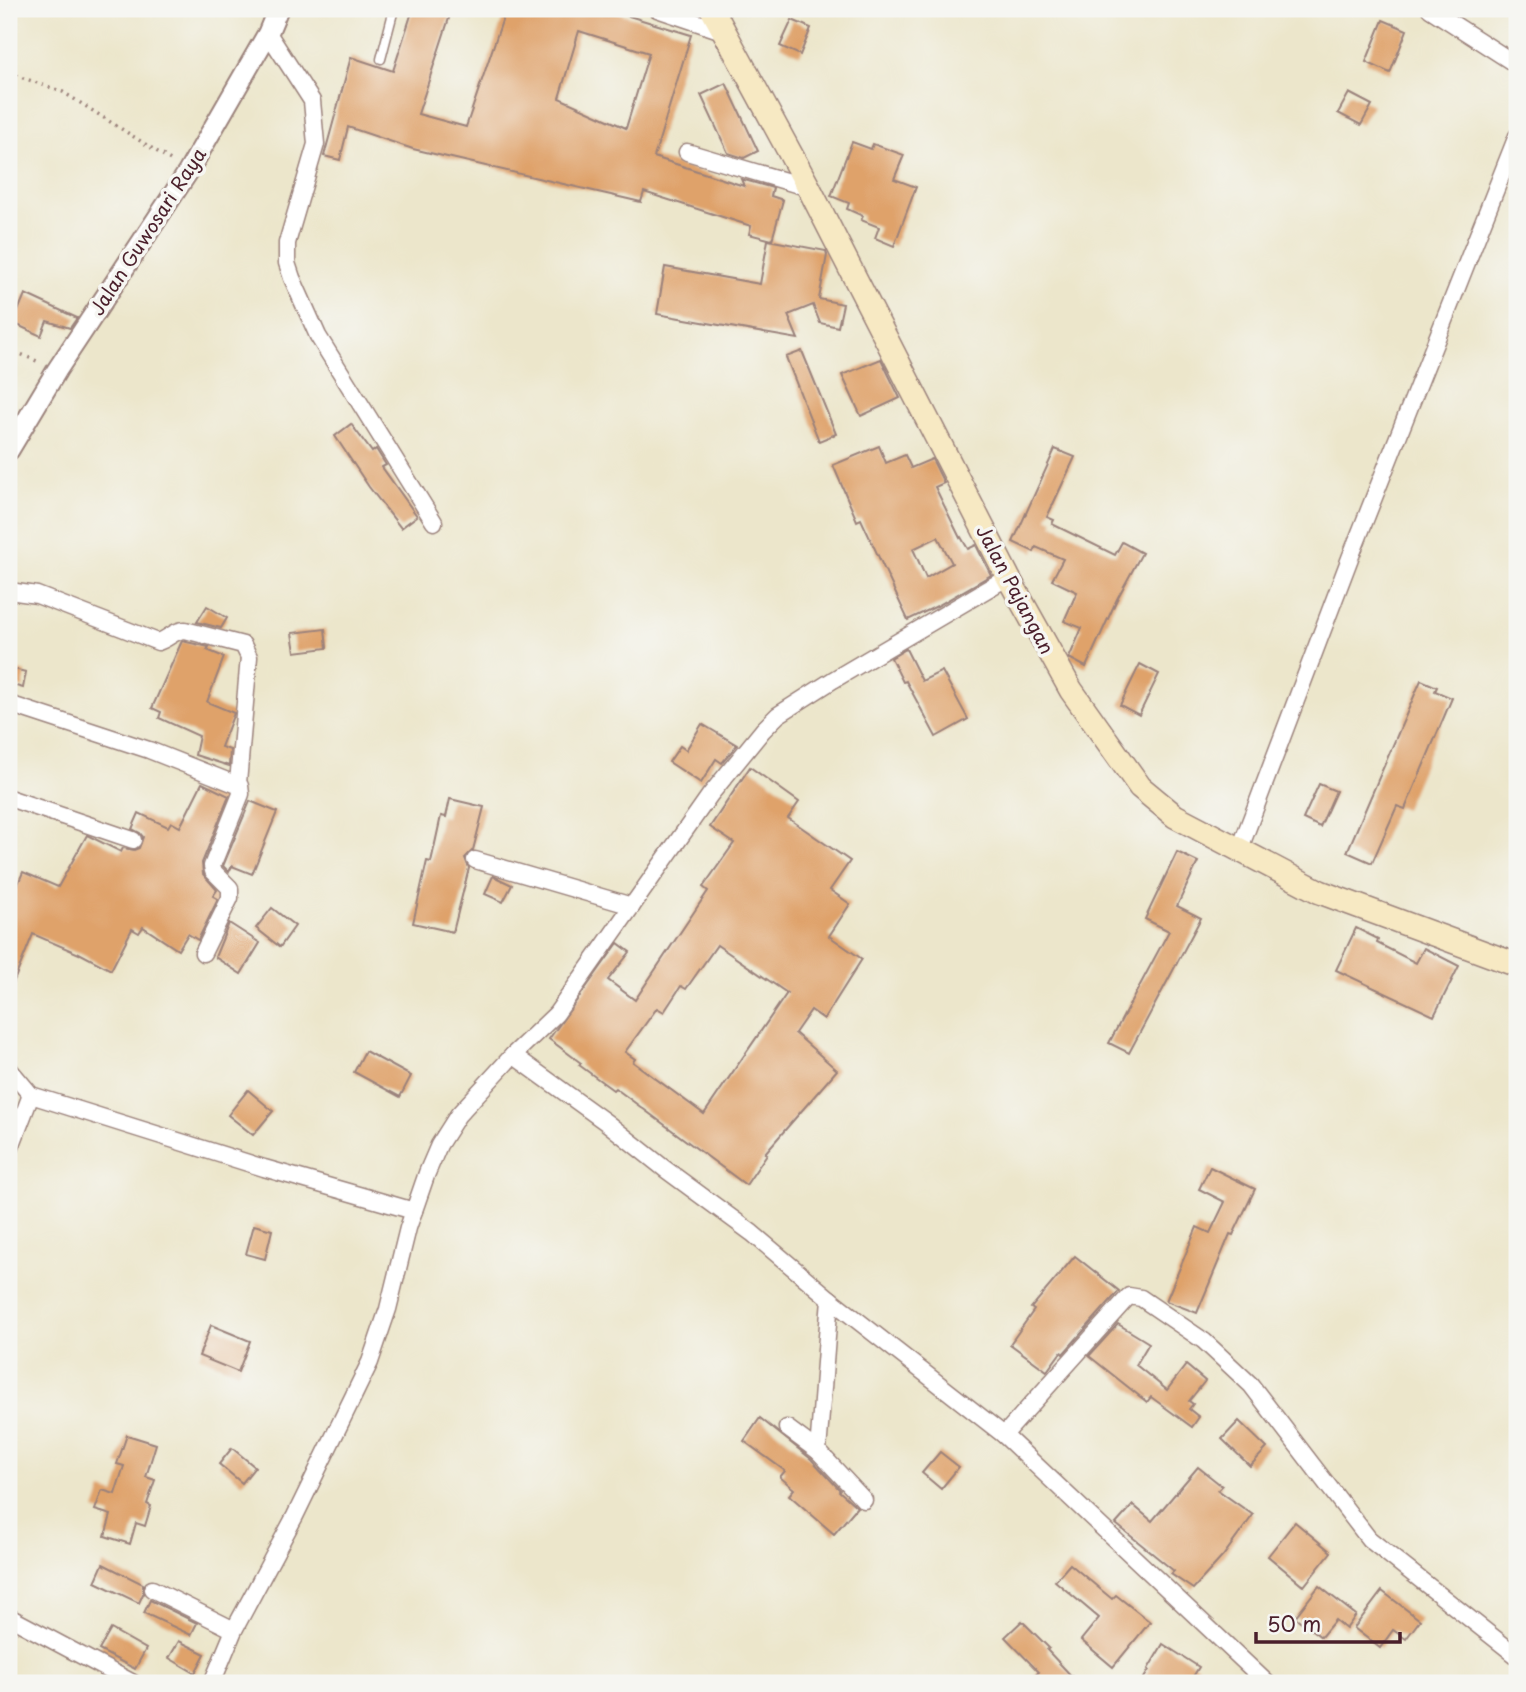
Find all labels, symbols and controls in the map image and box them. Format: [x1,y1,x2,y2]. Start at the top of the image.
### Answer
street label: Jalan Guwosari Raya [82,141,212,320]
street label: Jalan Pajangan [970,519,1062,659]
scale bar [1256,1601,1400,1645]
text: 50 m [1267,1607,1321,1639]

